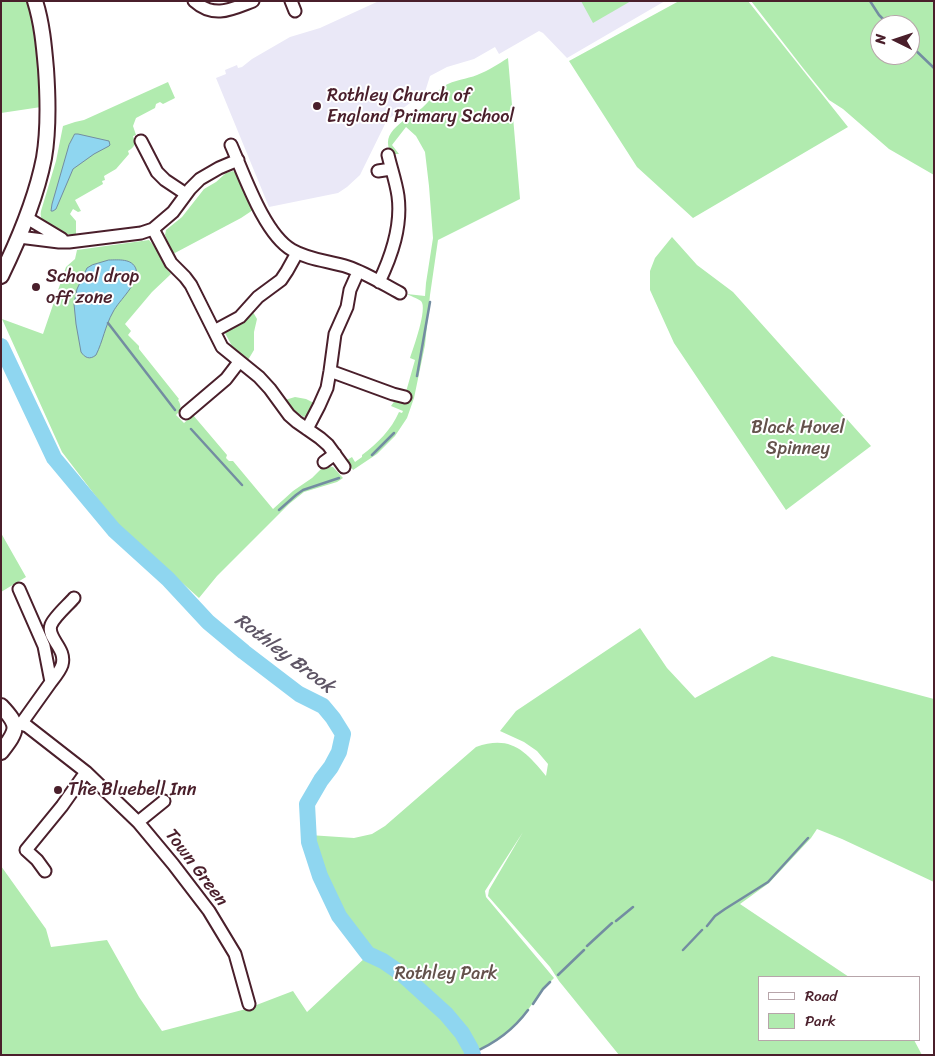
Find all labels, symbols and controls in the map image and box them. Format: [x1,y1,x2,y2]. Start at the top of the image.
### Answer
north arrow [870,15,920,65]
text: N [868,33,893,45]
place label: Rothley Church of England Primary School [327,85,514,128]
marker: Rothley Church of England Primary School [311,100,323,112]
place label: School drop off zone [46,266,139,308]
marker: School drop off zone [30,281,42,293]
park label: Black Hovel Spinney [751,417,845,459]
water label: Rothley Brook [230,609,338,699]
place label: The Bluebell Inn [68,779,197,801]
marker: The Bluebell Inn [52,784,64,796]
street label: Town Green [160,825,232,911]
park label: Rothley Park [395,963,497,985]
legend [758,976,920,1041]
text: Road [805,983,837,1009]
text: Park [805,1008,836,1034]

